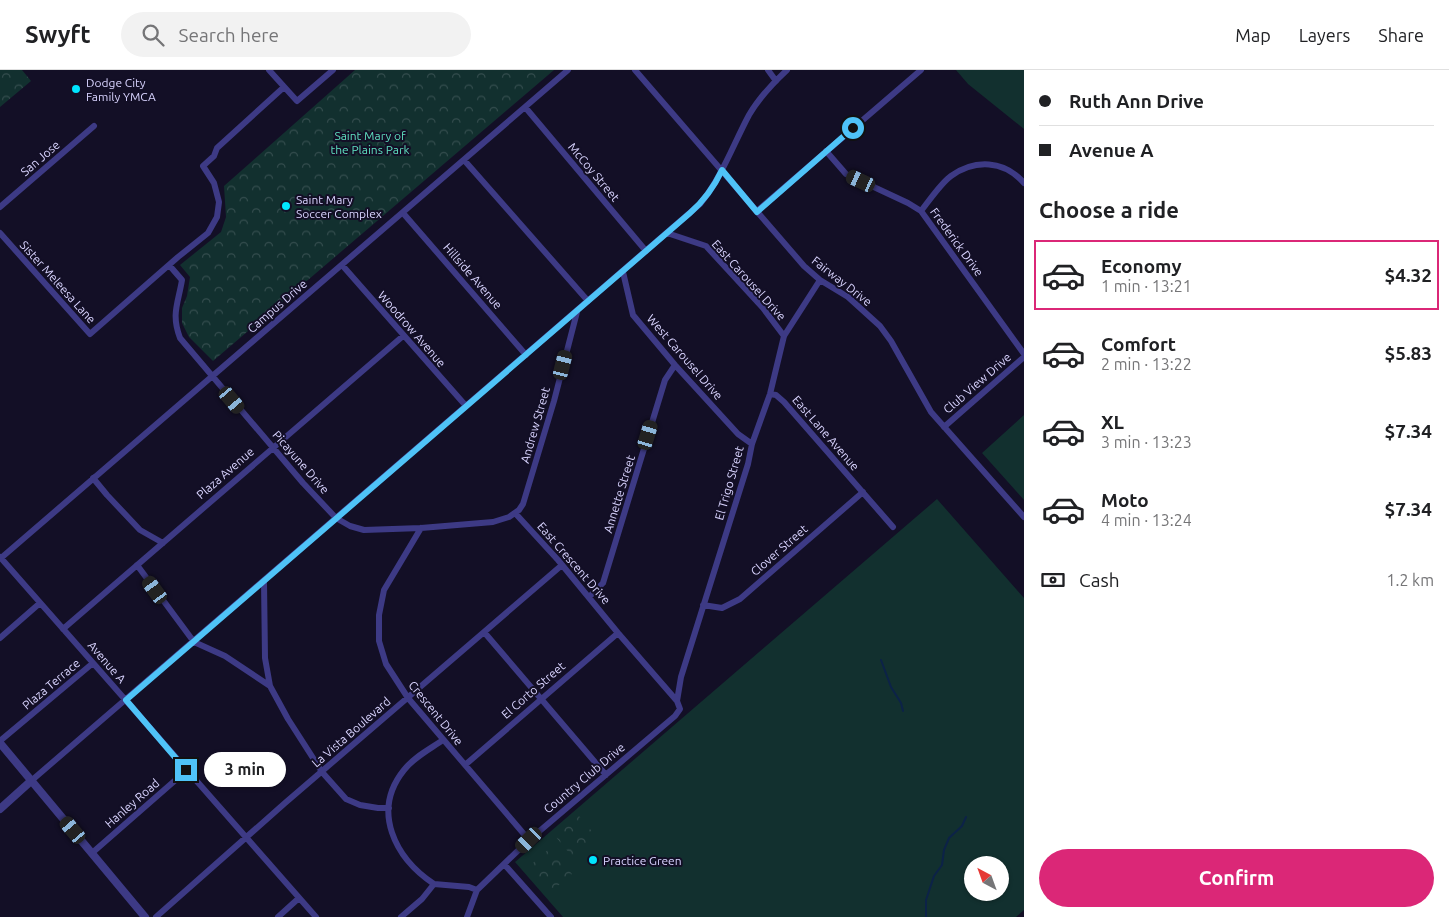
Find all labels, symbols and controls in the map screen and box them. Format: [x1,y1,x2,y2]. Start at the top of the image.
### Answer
search box [121,12,471,57]
text: Swyft [25,21,91,48]
icon: search [139,21,167,49]
text: Search here [179,24,279,46]
text: Map [1235,25,1271,45]
text: Layers [1299,25,1350,45]
text: Share [1378,25,1424,45]
place label: Dodge City Family YMCA [86,76,156,103]
marker: Dodge City Family YMCA [70,83,82,95]
text: Ruth Ann Drive [1069,90,1204,112]
route start [842,117,864,139]
park label: Saint Mary of the Plains Park [330,129,410,156]
street label: San Jose [18,138,62,178]
text: Avenue A [1069,139,1154,161]
street label: McCoy Street [566,140,622,204]
car [844,168,877,194]
place label: Saint Mary Soccer Complex [296,193,382,220]
text: Choose a ride [1039,197,1179,222]
marker: Saint Mary Soccer Complex [280,200,292,212]
street label: Frederick Drive [928,205,986,279]
street label: East Carousel Drive [710,237,788,323]
street label: Sister Meleesa Lane [18,238,98,326]
street label: Hillside Avenue [441,241,505,311]
icon: car [1041,253,1086,298]
street label: Fairway Drive [810,254,874,308]
text: Economy [1101,255,1182,277]
text: $4.32 [1384,264,1432,286]
street label: Campus Drive [245,277,309,335]
text: 1 min · 13:21 [1101,277,1192,295]
street label: Woodrow Avenue [376,289,448,369]
street label: West Carousel Drive [645,312,725,402]
icon: car [1041,331,1086,376]
text: Comfort [1101,333,1176,355]
text: $5.83 [1384,342,1432,364]
car [552,349,573,381]
street label: Club View Drive [941,350,1013,416]
text: 2 min · 13:22 [1101,355,1192,373]
car [216,384,247,416]
street label: Andrew Street [518,385,552,464]
street label: East Lane Avenue [790,393,862,473]
icon: car [1041,409,1086,454]
text: XL [1101,411,1124,433]
car [636,418,659,452]
text: $7.34 [1384,420,1432,442]
street label: Picayune Drive [270,428,332,496]
text: 3 min · 13:23 [1101,433,1192,451]
street label: El Trigo Street [712,444,746,522]
street label: Plaza Avenue [194,445,256,501]
street label: Annette Street [601,453,637,534]
icon: car [1041,487,1086,532]
text: Moto [1101,489,1149,511]
text: $7.34 [1384,498,1432,520]
text: 4 min · 13:24 [1101,511,1192,529]
street label: East Crescent Drive [535,519,613,607]
street label: Clover Street [748,522,810,578]
icon: cash [1039,566,1067,594]
text: Cash [1079,569,1120,591]
text: 1.2 km [1386,571,1434,589]
car [140,573,169,607]
street label: Avenue A [85,638,129,686]
street label: Plaza Terrace [20,656,82,712]
street label: El Corto Street [499,659,567,721]
street label: Crescent Drive [406,678,466,748]
street label: La Vista Boulevard [309,694,393,770]
street label: Country Club Drive [541,740,627,816]
callout: 3 min [204,752,286,788]
route end [175,759,197,781]
text: 3 min [225,760,265,778]
street label: Hanley Road [102,776,162,830]
car [57,814,88,846]
car [512,824,545,856]
button: Confirm [1039,849,1434,907]
marker: Practice Green [587,854,599,866]
place label: Practice Green [603,854,682,867]
north arrow [964,856,1009,901]
map controls [964,856,1009,901]

